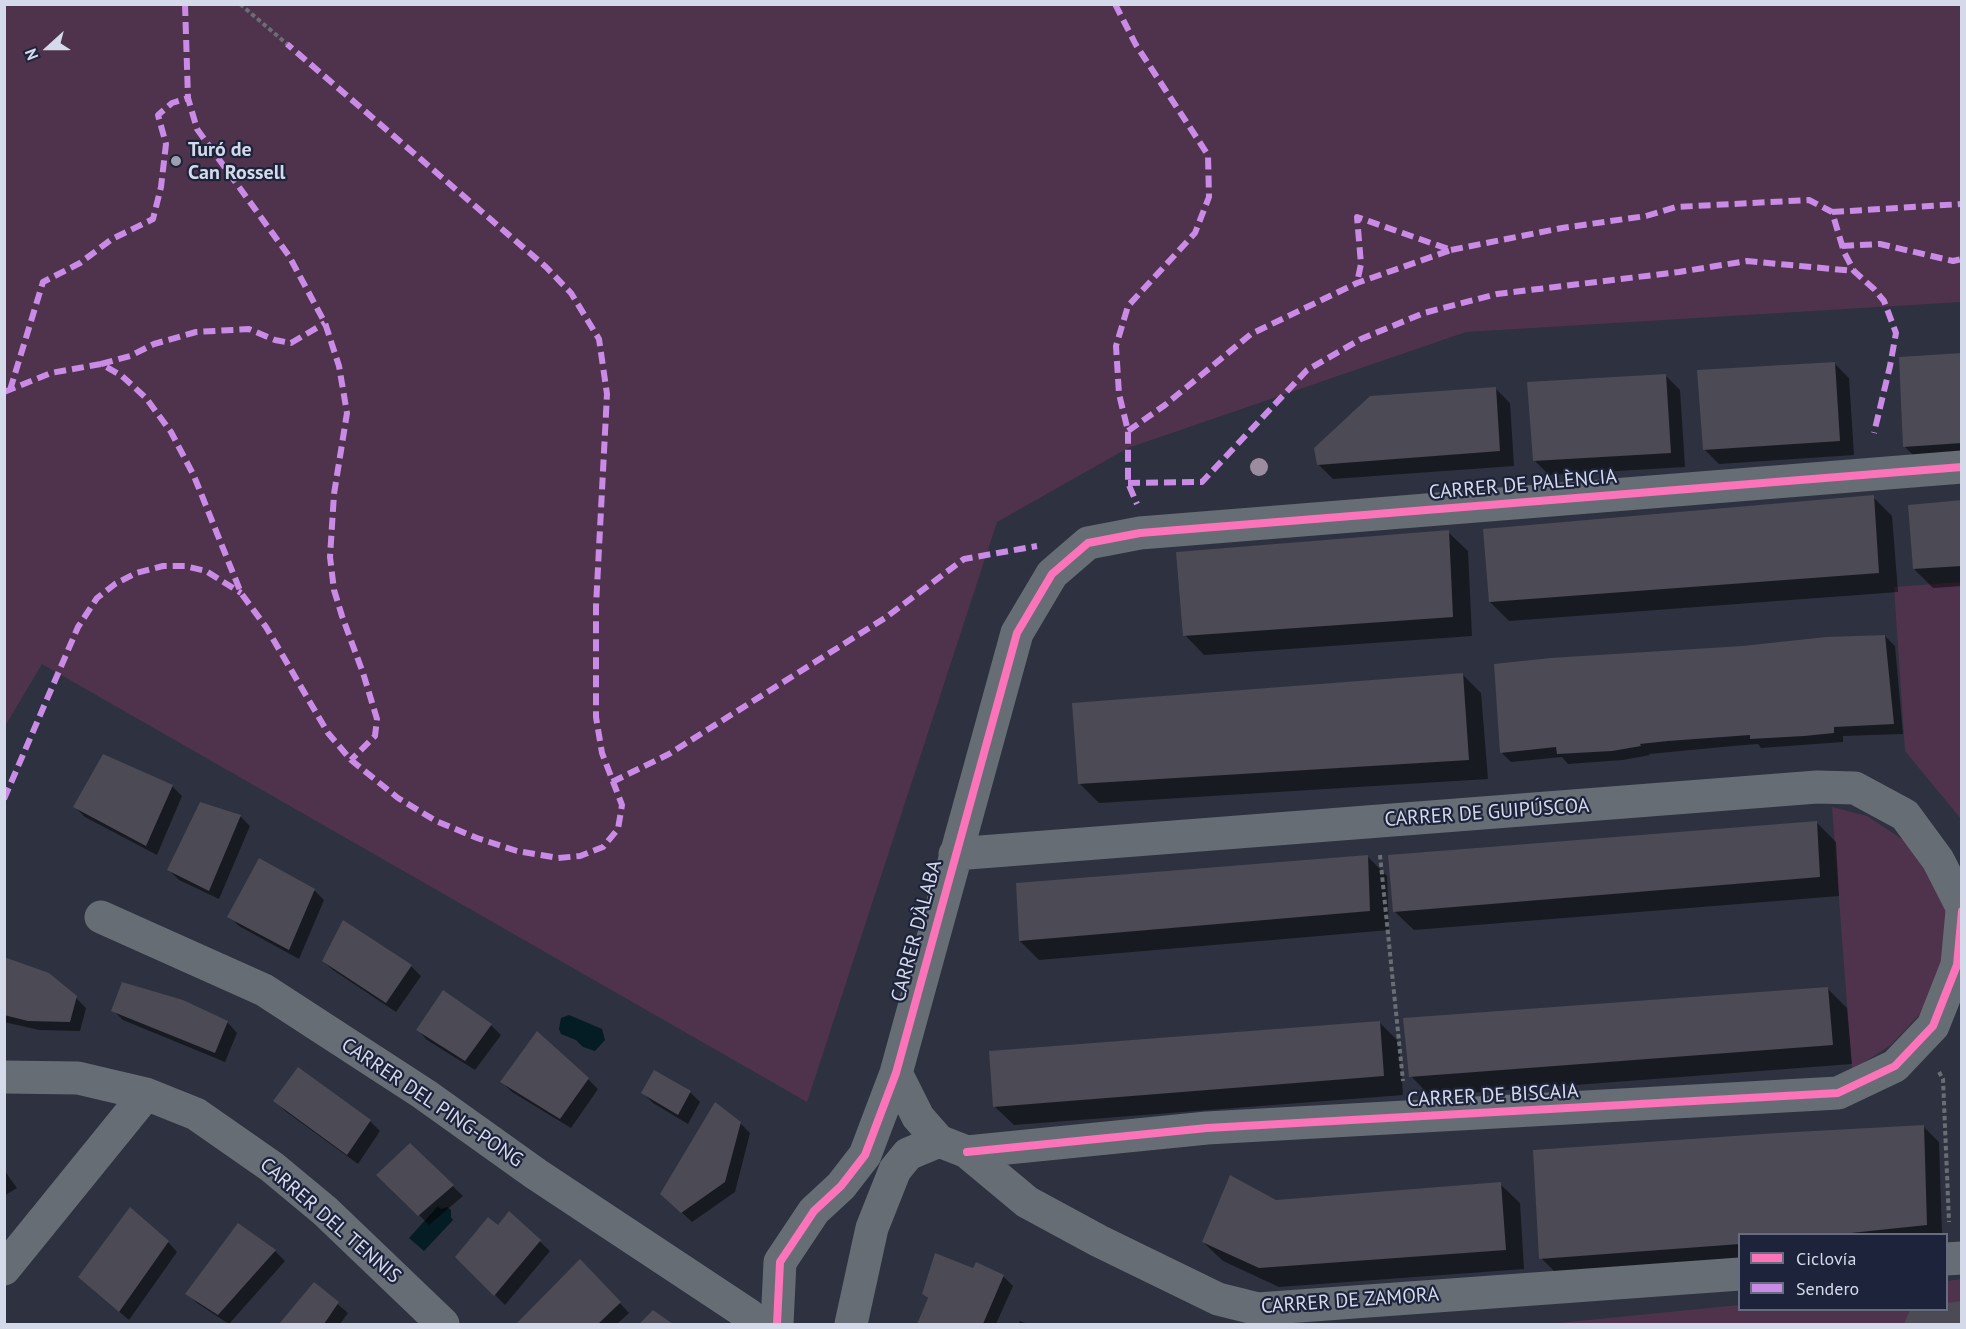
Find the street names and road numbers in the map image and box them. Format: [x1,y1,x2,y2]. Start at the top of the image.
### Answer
street label: CARRER DE PALÈNCIA [1428,465,1618,505]
street label: CARRER DE GUIPÚSCOA [1384,794,1590,832]
street label: CARRER D'ÀLABA [887,857,947,1005]
street label: CARRER DEL PING-PONG [337,1033,527,1173]
street label: CARRER DE BISCAIA [1407,1080,1579,1112]
street label: CARRER DEL TENNIS [255,1153,405,1289]
street label: CARRER DE ZAMORA [1260,1283,1440,1319]

